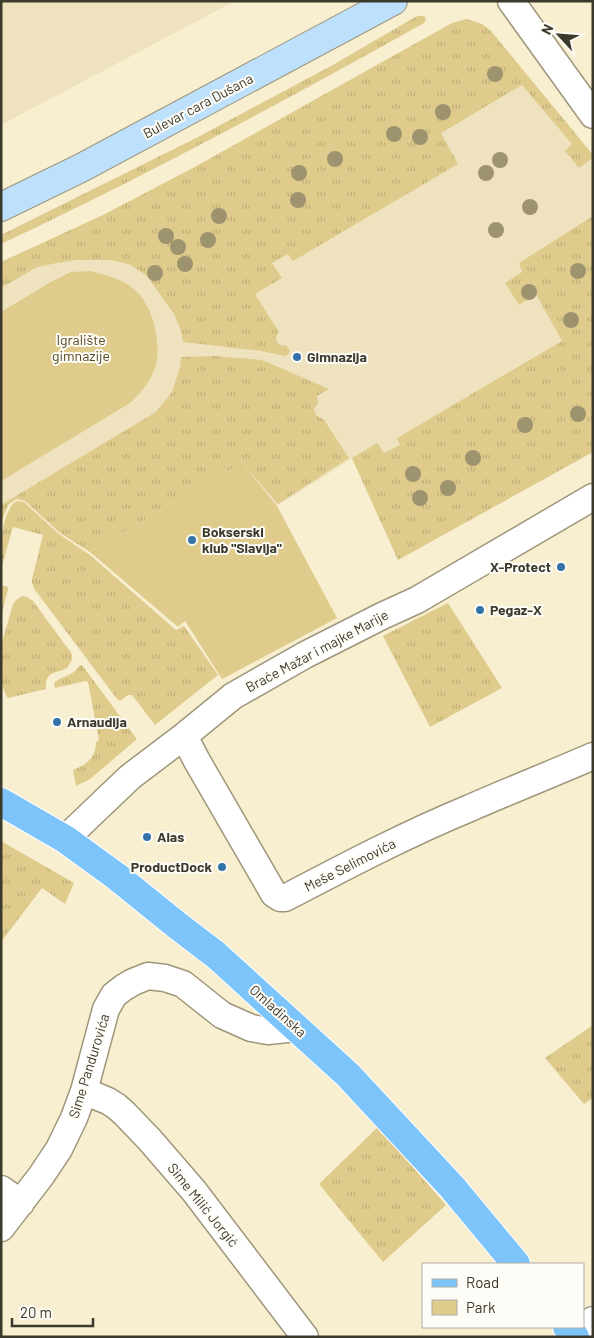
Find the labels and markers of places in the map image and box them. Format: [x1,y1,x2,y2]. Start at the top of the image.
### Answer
place label: Gimnazija [307,348,367,365]
marker: Gimnazija [291,351,303,363]
place label: Bokserski klub "Slavija" [202,523,282,556]
marker: Bokserski klub "Slavija" [186,534,198,546]
place label: X-Protect [490,558,551,575]
marker: X-Protect [555,561,567,573]
place label: Pegaz-X [490,601,542,618]
marker: Pegaz-X [474,604,486,616]
place label: Arnaudija [67,713,127,730]
marker: Arnaudija [51,716,63,728]
place label: Alas [157,828,184,845]
marker: Alas [141,831,153,843]
place label: ProductDock [131,858,213,875]
marker: ProductDock [216,861,228,873]

